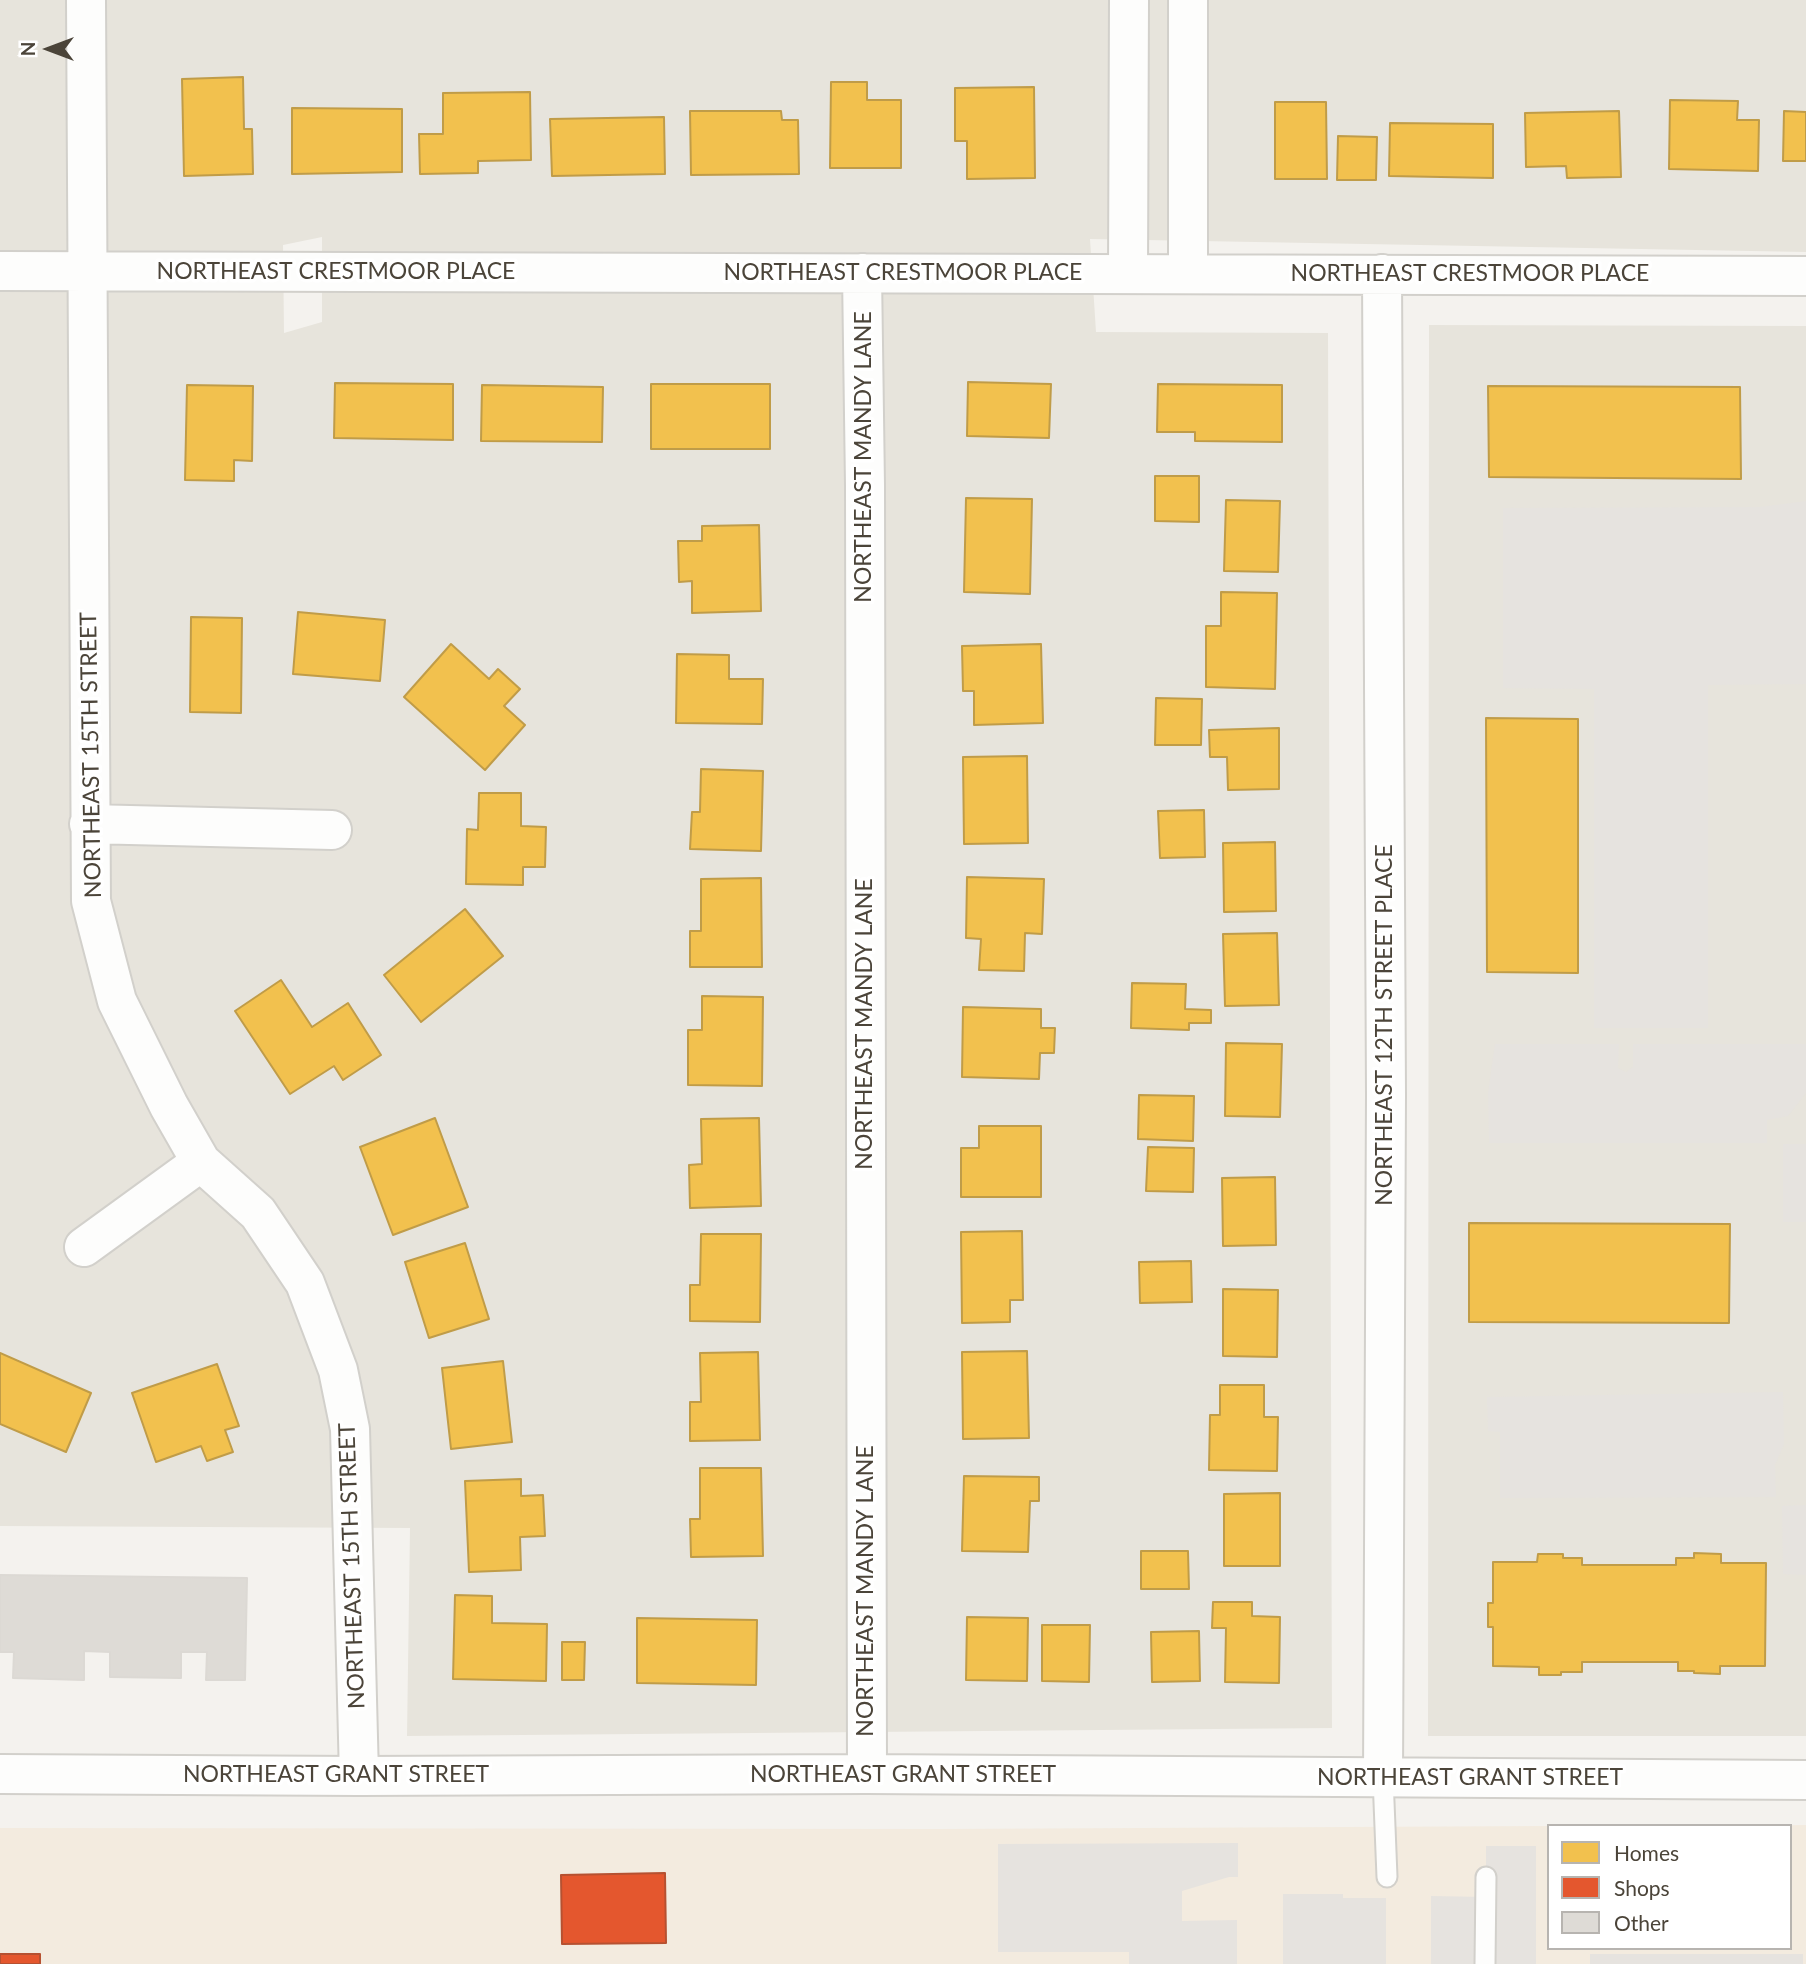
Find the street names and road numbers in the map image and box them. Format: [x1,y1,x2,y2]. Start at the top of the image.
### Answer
street label: NORTHEAST CRESTMOOR PLACE [157,258,515,286]
street label: NORTHEAST CRESTMOOR PLACE [724,259,1082,287]
street label: NORTHEAST CRESTMOOR PLACE [1291,260,1649,288]
street label: NORTHEAST MANDY LANE [850,311,878,603]
street label: NORTHEAST 15TH STREET [75,612,107,898]
street label: NORTHEAST 12TH STREET PLACE [1371,844,1399,1206]
street label: NORTHEAST MANDY LANE [851,878,879,1170]
street label: NORTHEAST 15TH STREET [333,1423,371,1709]
street label: NORTHEAST MANDY LANE [852,1445,880,1737]
street label: NORTHEAST GRANT STREET [183,1761,489,1789]
street label: NORTHEAST GRANT STREET [750,1761,1056,1789]
street label: NORTHEAST GRANT STREET [1317,1764,1623,1792]

